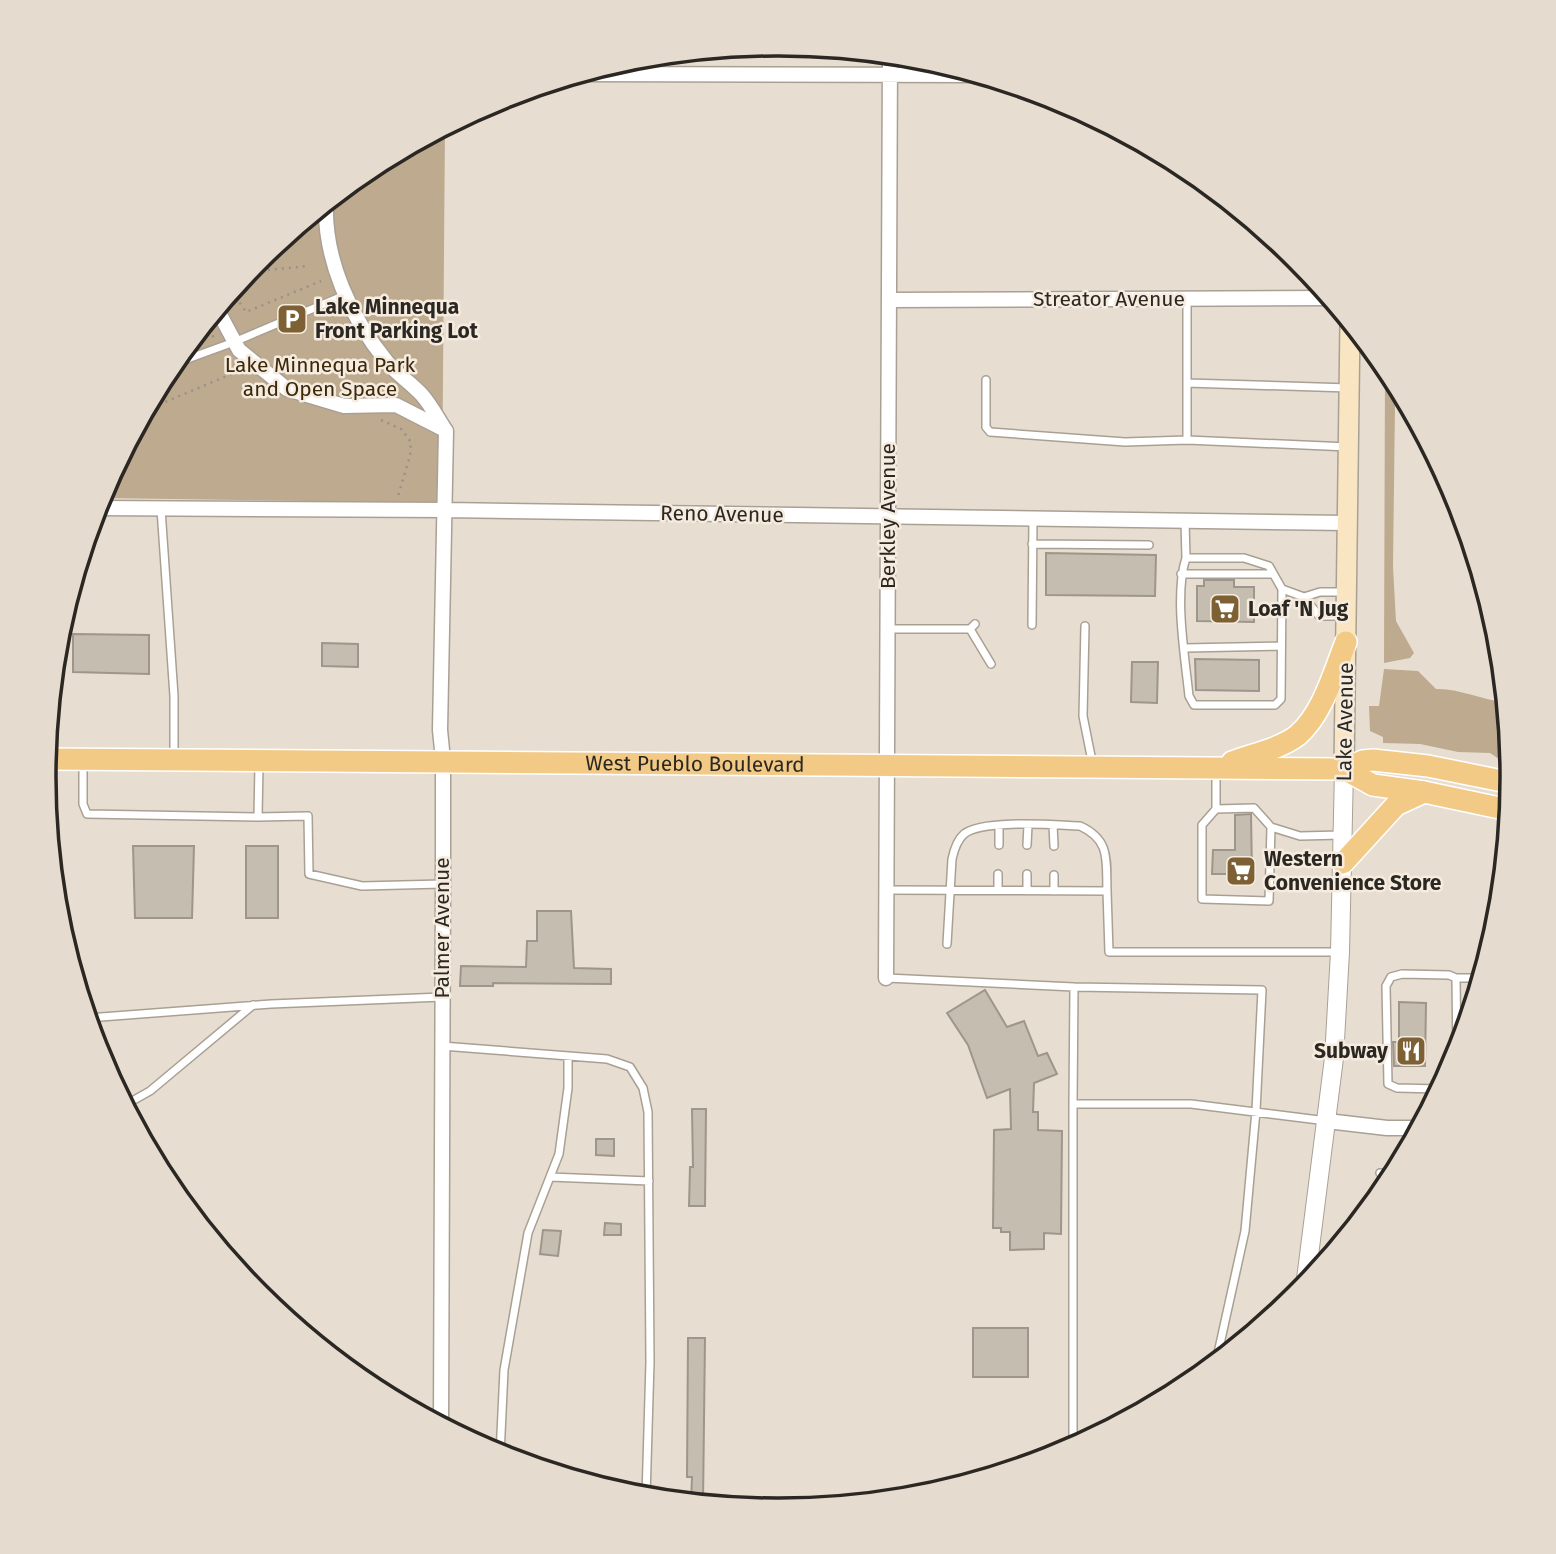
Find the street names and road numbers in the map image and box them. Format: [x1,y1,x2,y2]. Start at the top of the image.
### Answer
street label: Streator Avenue [1033,286,1185,312]
street label: Berkley Avenue [875,443,901,589]
street label: Reno Avenue [660,500,784,528]
street label: Lake Avenue [1331,662,1359,782]
street label: West Pueblo Boulevard [585,750,805,778]
street label: Palmer Avenue [429,857,455,999]

